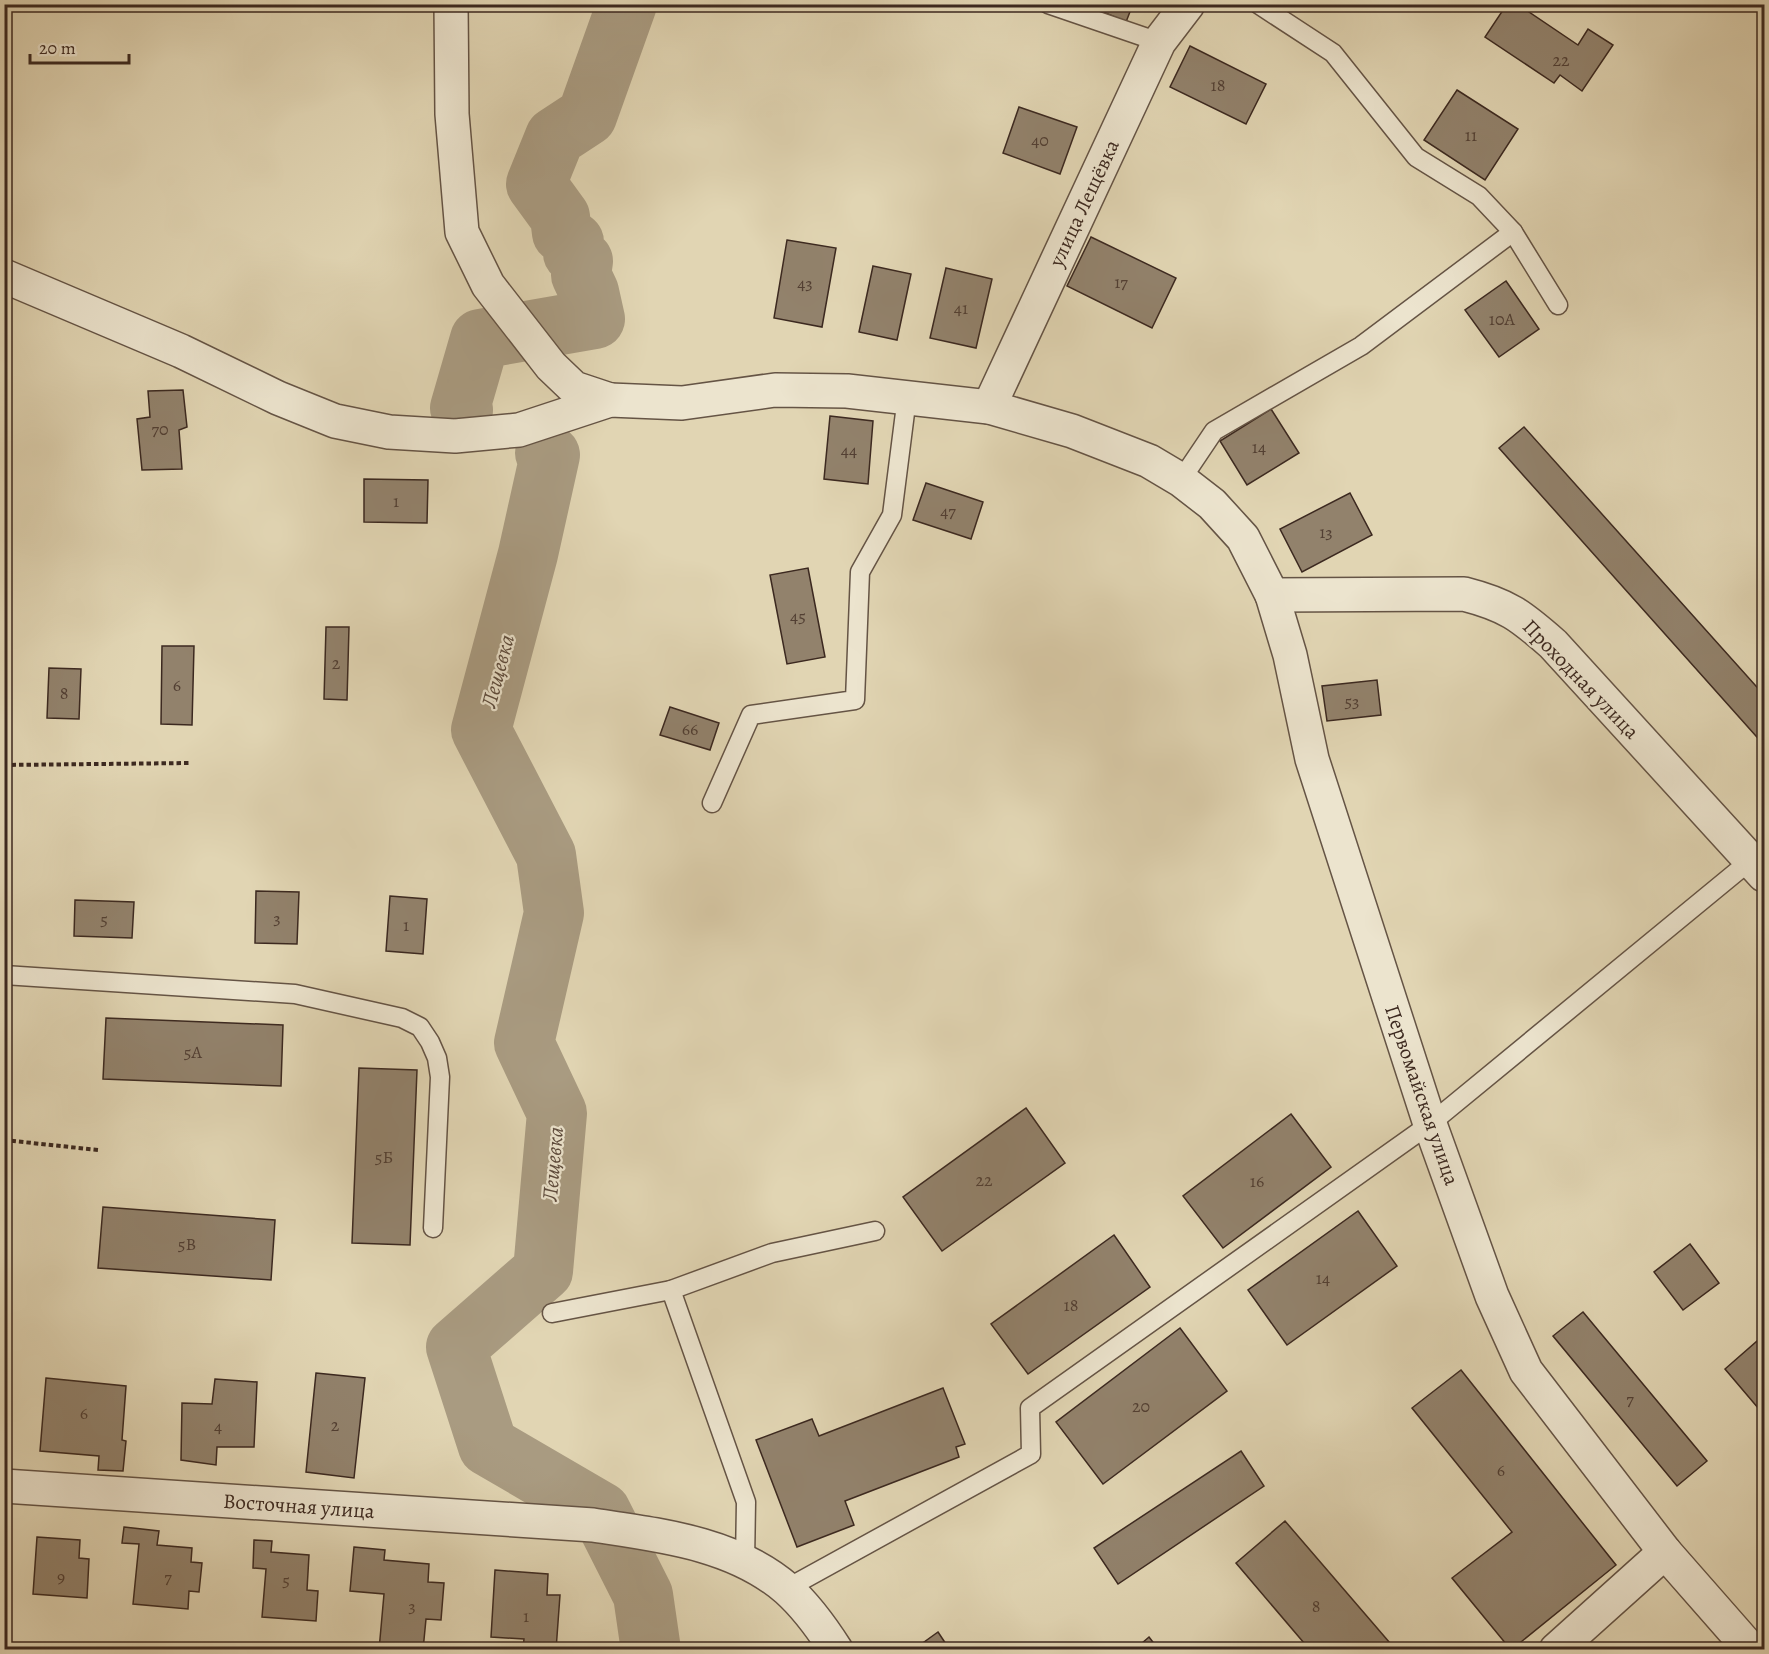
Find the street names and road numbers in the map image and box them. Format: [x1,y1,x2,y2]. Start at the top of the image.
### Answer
street label: улица Лещёвка [1042,134,1126,272]
street label: Проходная улица [1516,613,1646,745]
street label: Первомайская улица [1378,1001,1466,1189]
street label: Восточная улица [222,1487,376,1525]

